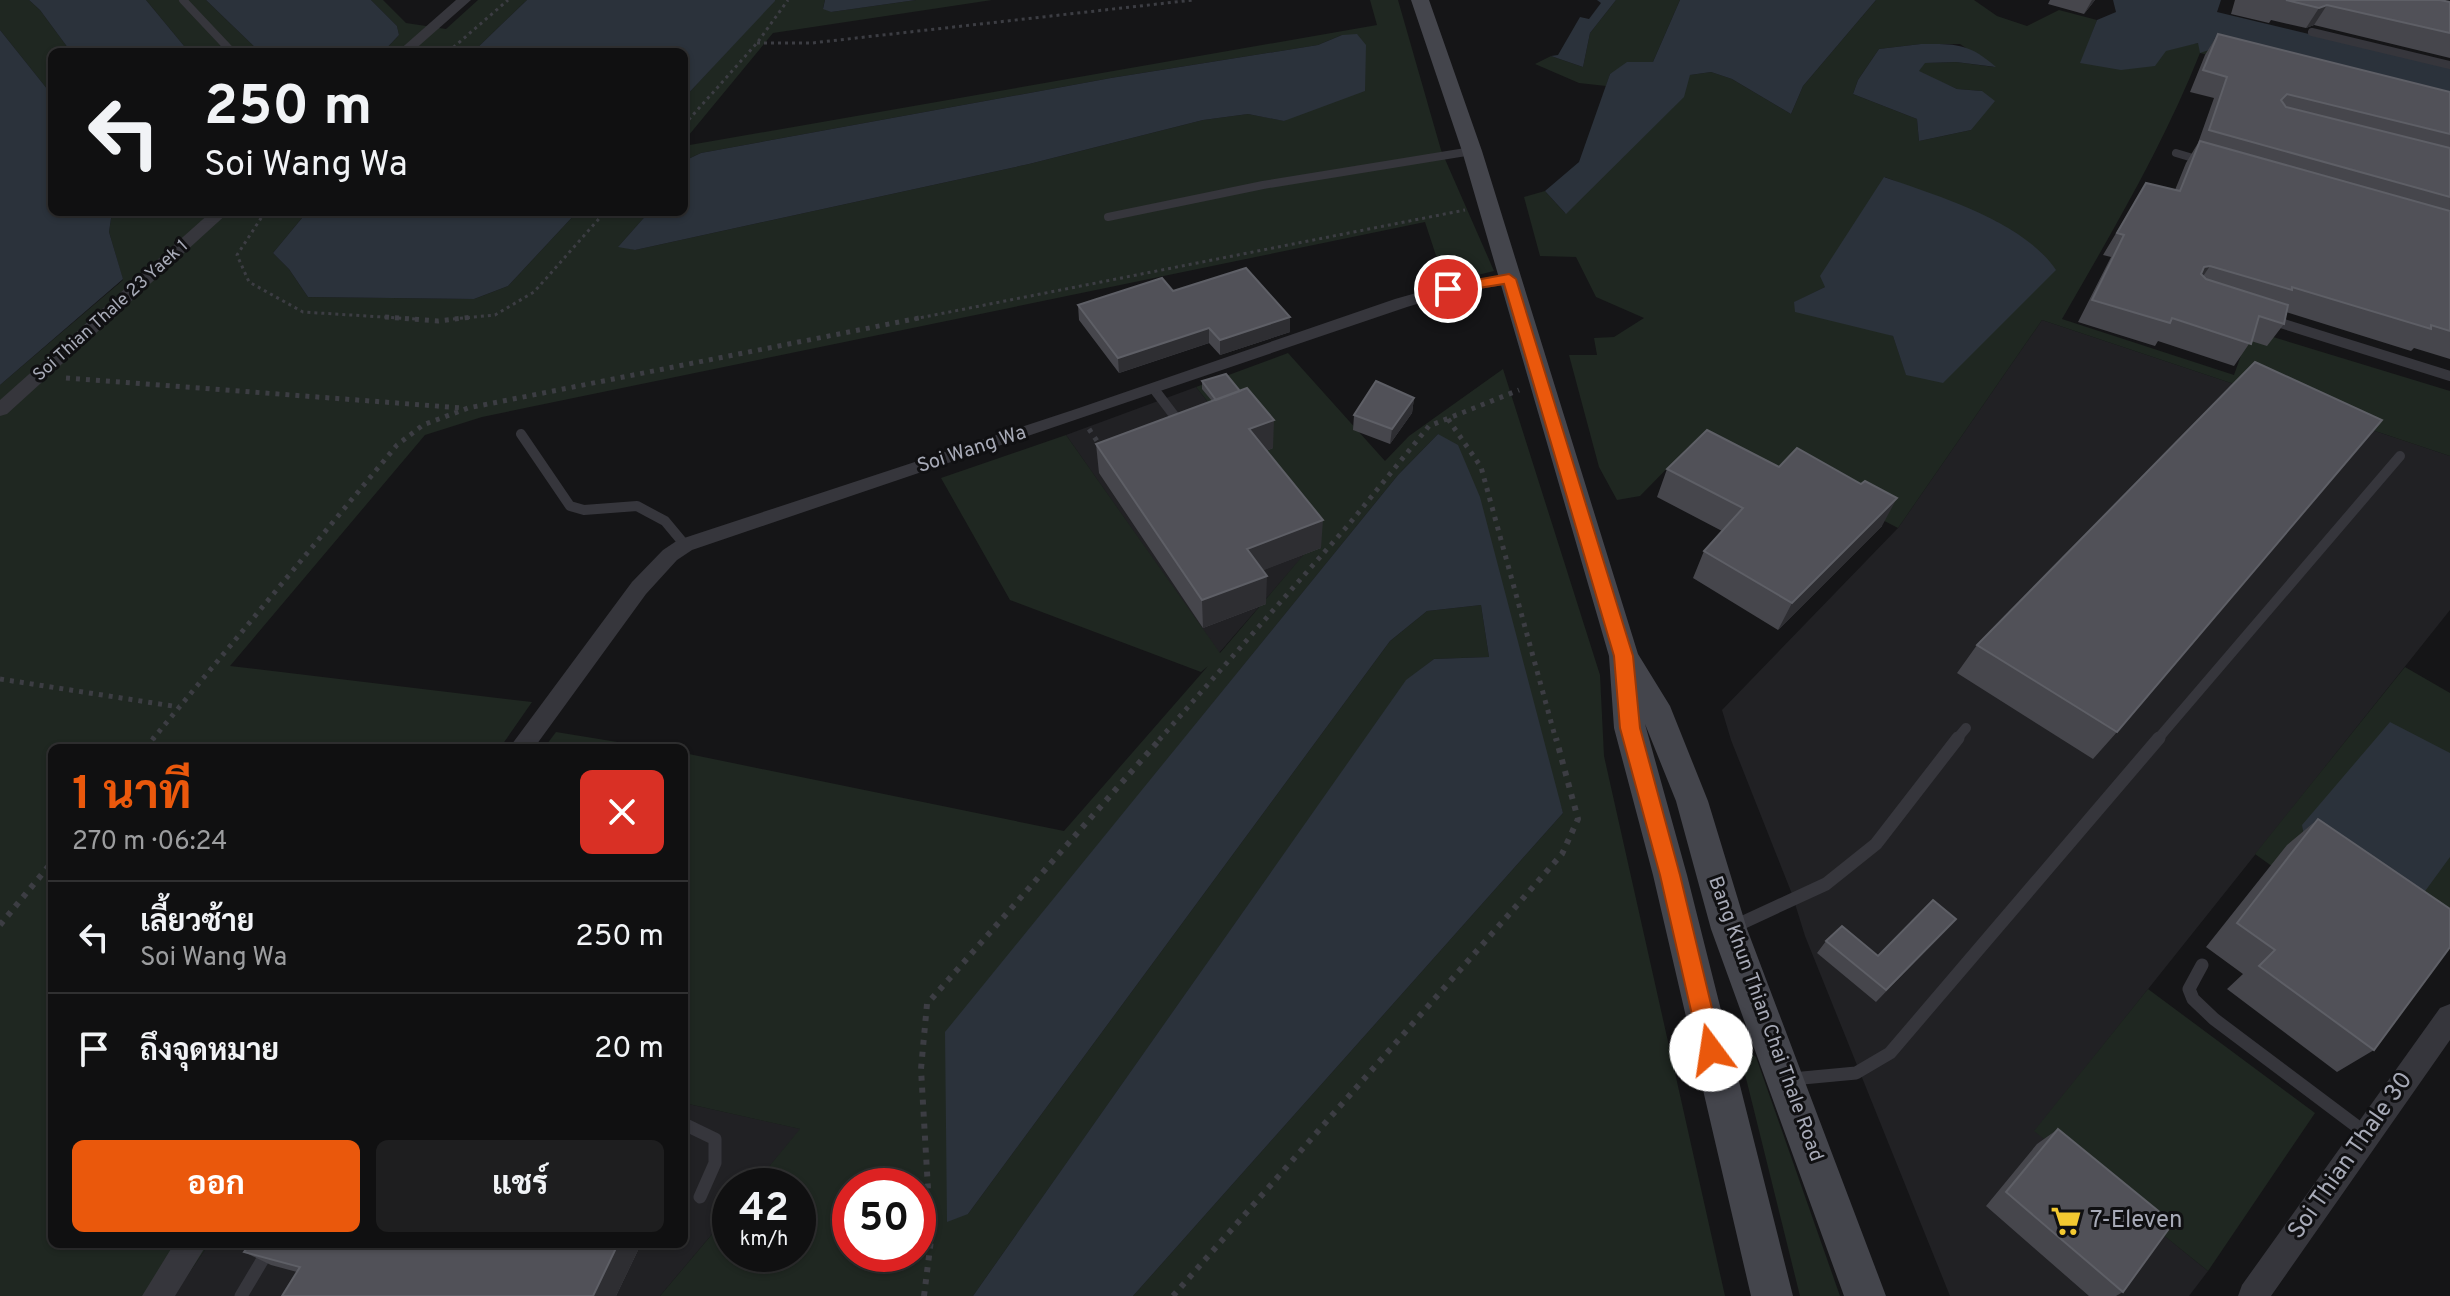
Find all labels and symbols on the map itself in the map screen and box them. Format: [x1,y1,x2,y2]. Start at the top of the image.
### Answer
street label: Soi Thian Thale 23 Yaek 1 [28,235,194,387]
pin [1414,255,1482,323]
street label: Soi Wang Wa [914,420,1030,480]
street label: Bang Khun Thian Chai Thale Road [1701,873,1829,1165]
position arrow [1669,1008,1753,1092]
street label: Soi Thian Thale 30 [2282,1066,2420,1246]
speed limit sign: 50 [832,1168,936,1272]
supermarket icon: 7-Eleven [2049,1204,2083,1238]
place label: 7-Eleven [2090,1206,2183,1236]

